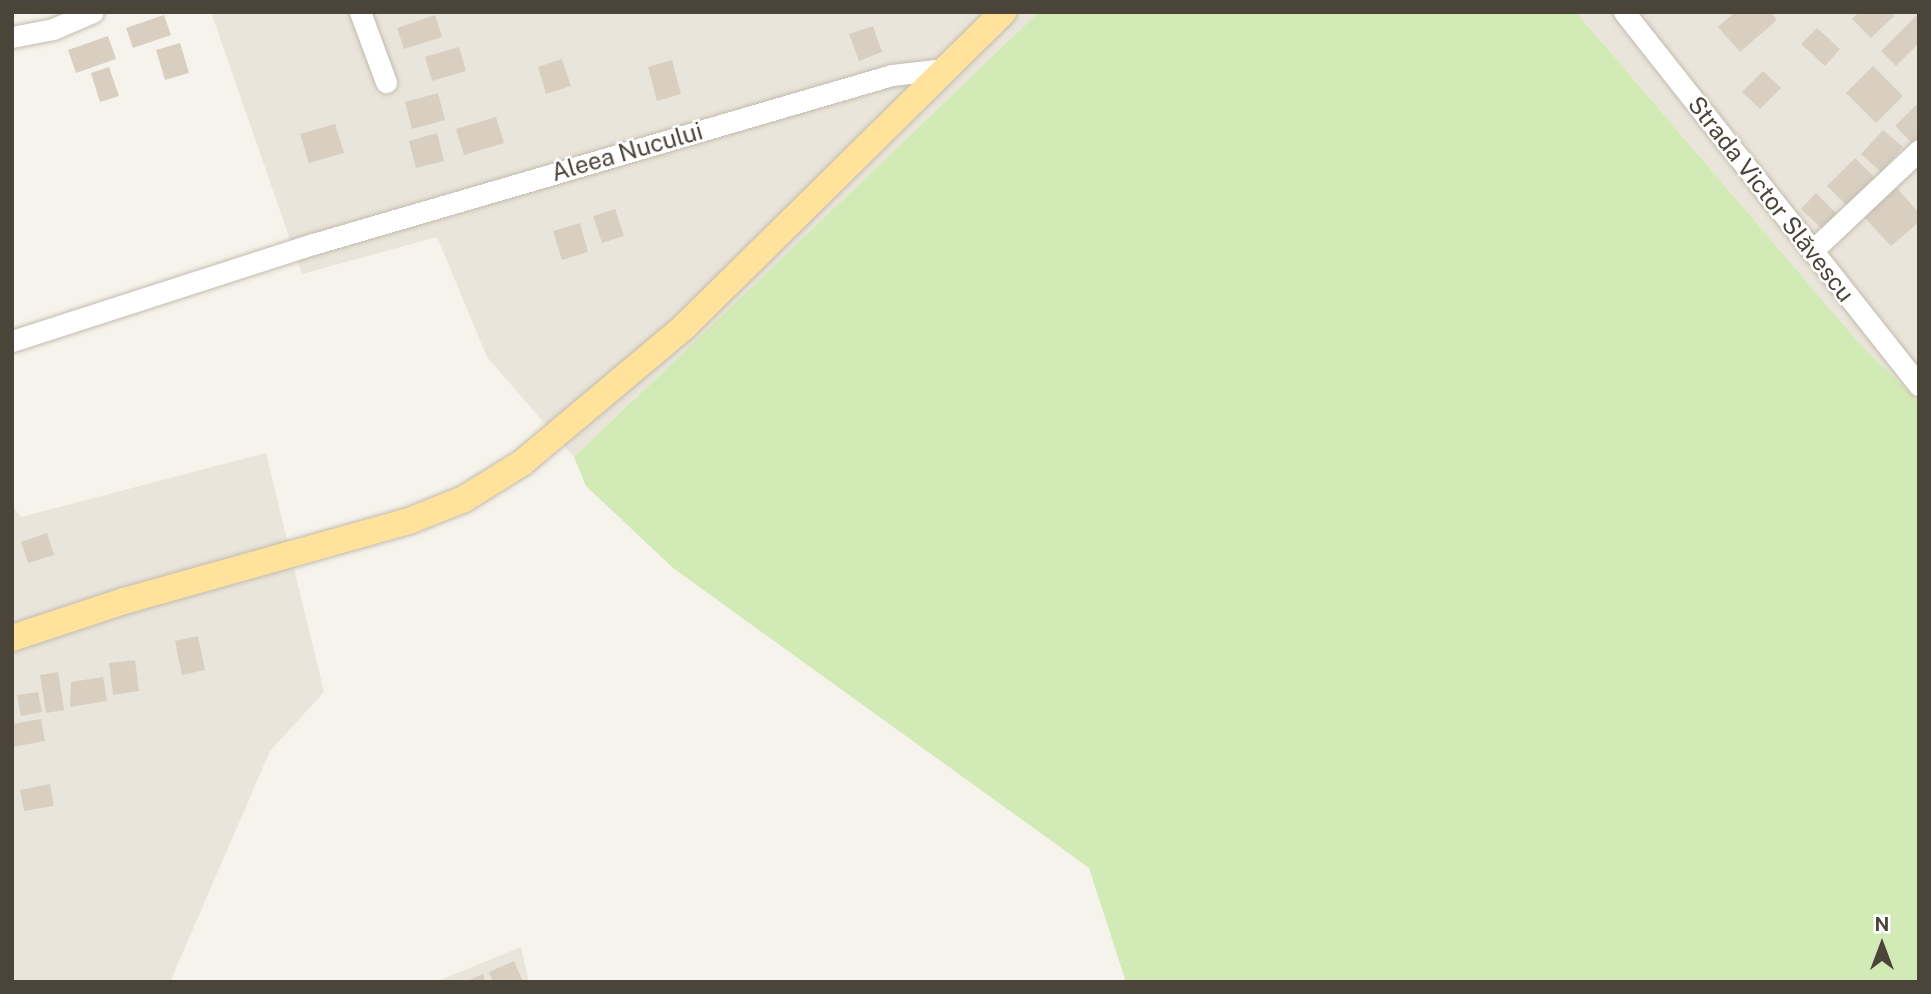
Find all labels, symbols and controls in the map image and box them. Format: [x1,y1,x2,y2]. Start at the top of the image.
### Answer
street label: Strada Victor Slăvescu [1682,90,1860,308]
street label: Aleea Nucului [548,117,706,187]
north arrow [1847,910,1917,980]
text: N [1875,913,1889,935]

